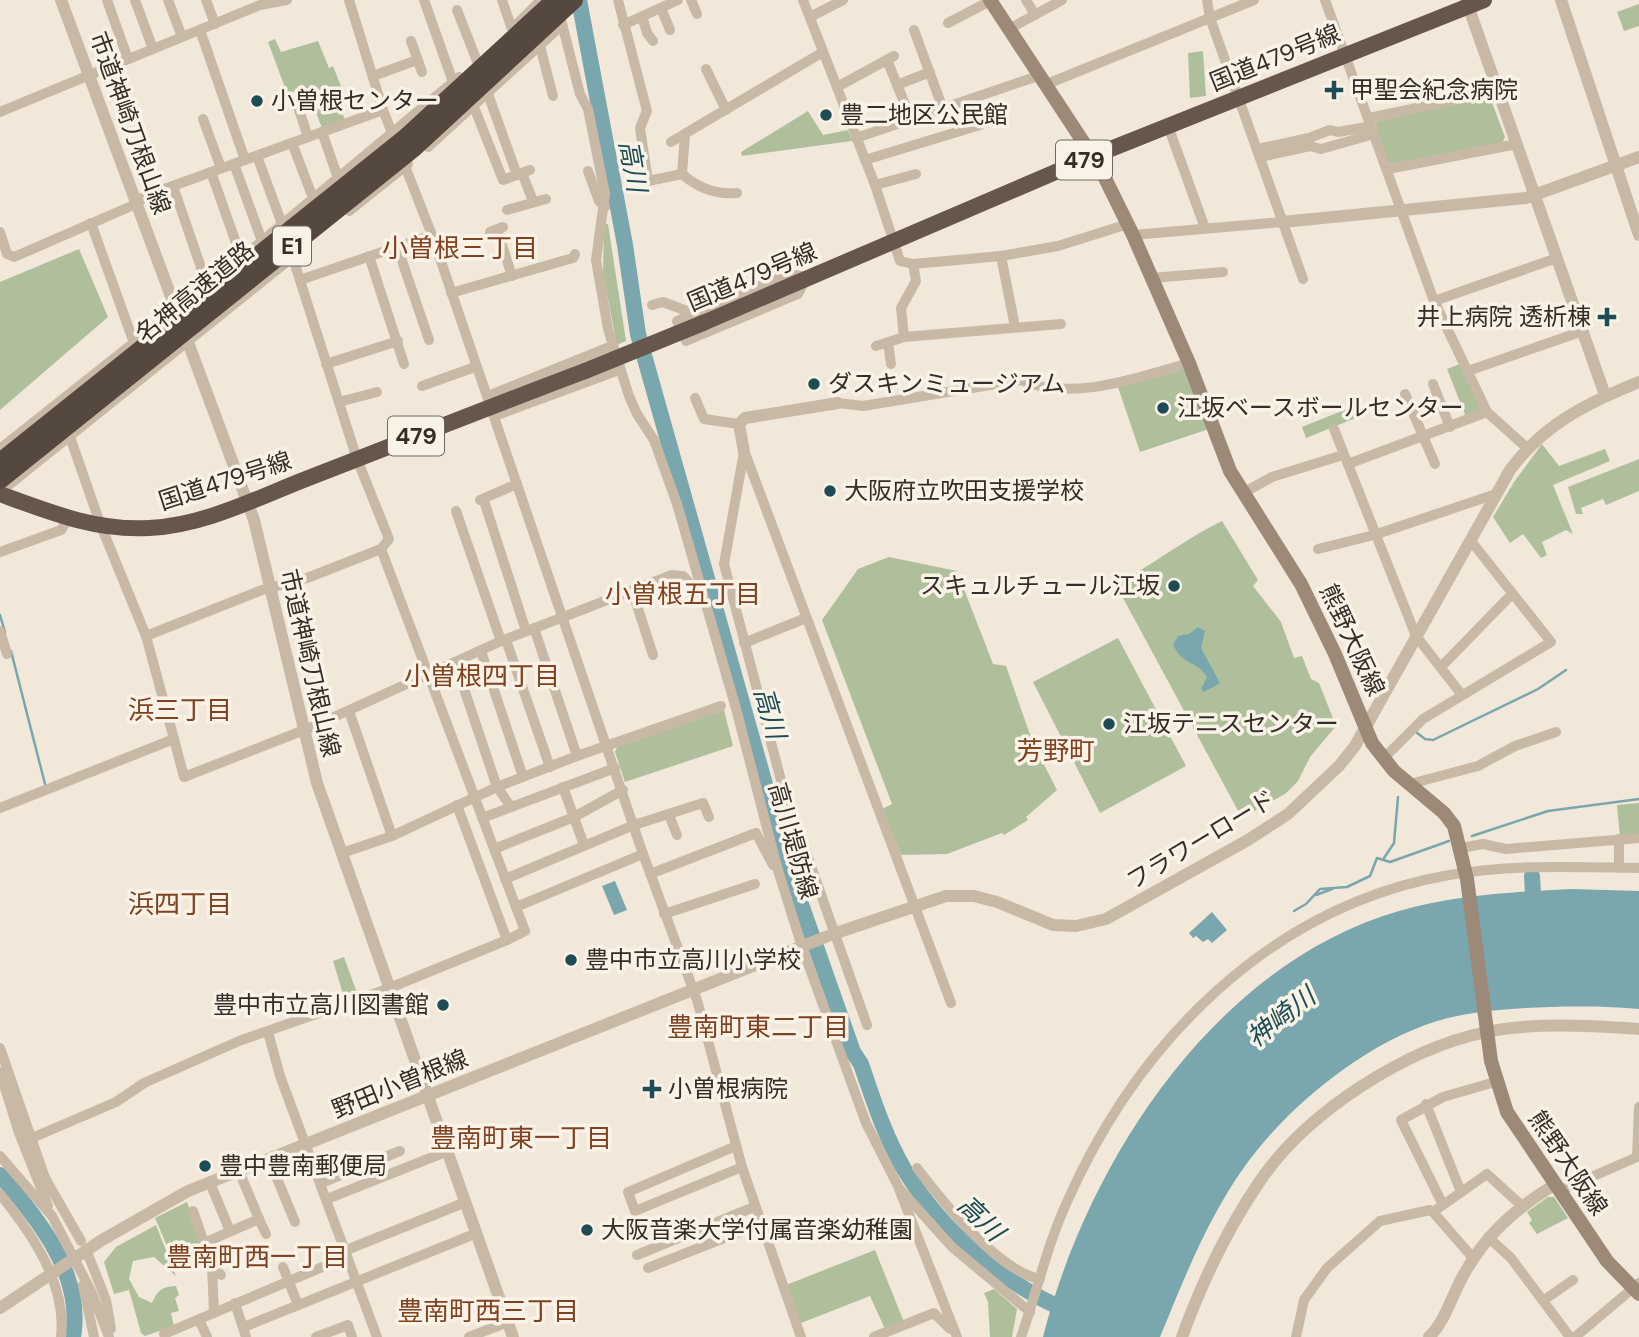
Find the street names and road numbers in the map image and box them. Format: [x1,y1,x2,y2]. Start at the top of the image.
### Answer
street label: 国道479号線 [1205,17,1345,98]
street label: 市道神崎刀根山線 [83,27,178,218]
road number: 479 [1056,140,1112,180]
road number: E1 [273,227,311,266]
street label: 名神高速道路 [129,234,260,349]
street label: 国道479号線 [682,235,821,318]
road number: 479 [388,416,444,456]
street label: 国道479号線 [155,444,295,517]
street label: 市道神崎刀根山線 [274,566,347,760]
street label: 熊野大阪線 [1313,579,1392,701]
street label: 高川堤防線 [762,779,825,903]
street label: フラワーロード [1121,783,1281,896]
street label: 野田小曽根線 [327,1042,472,1125]
street label: 熊野大阪線 [1522,1104,1615,1221]

